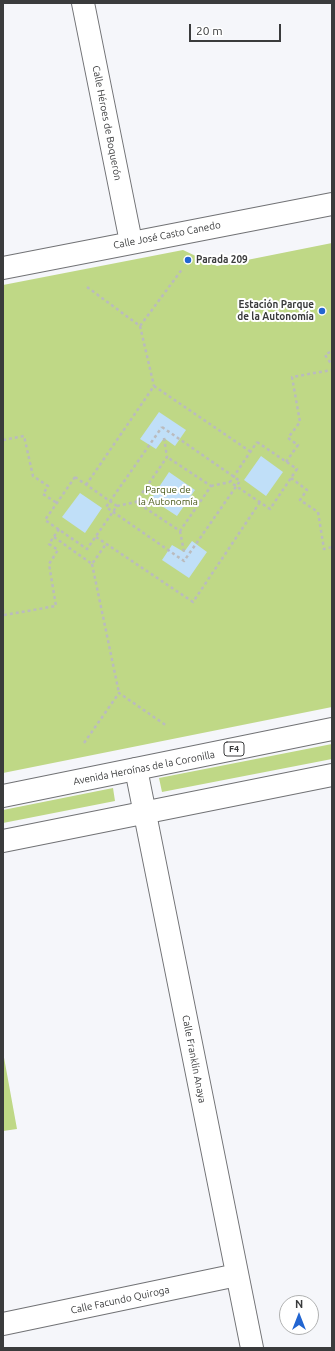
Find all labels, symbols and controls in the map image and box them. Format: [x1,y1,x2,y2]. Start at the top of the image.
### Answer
scale bar [191,16,283,42]
text: 20 m [196,24,223,37]
street label: Calle Héroes de Boquerón [90,64,124,182]
street label: Calle José Casto Canedo [112,219,222,251]
place label: Parada 209 [196,254,248,266]
marker: Parada 209 [183,255,193,265]
place label: Estación Parque de la Autonomía [237,299,314,322]
marker: Estación Parque de la Autonomía [317,306,327,316]
park label: Parque de la Autonomía [138,484,198,508]
road number: F4 [224,742,244,756]
street label: Avenida Heroínas de la Coronilla [72,748,216,788]
street label: Calle Franklin Anaya [180,1014,208,1104]
street label: Calle Facundo Quiroga [69,1284,171,1316]
north arrow [279,1295,319,1335]
text: N [295,1298,303,1310]

